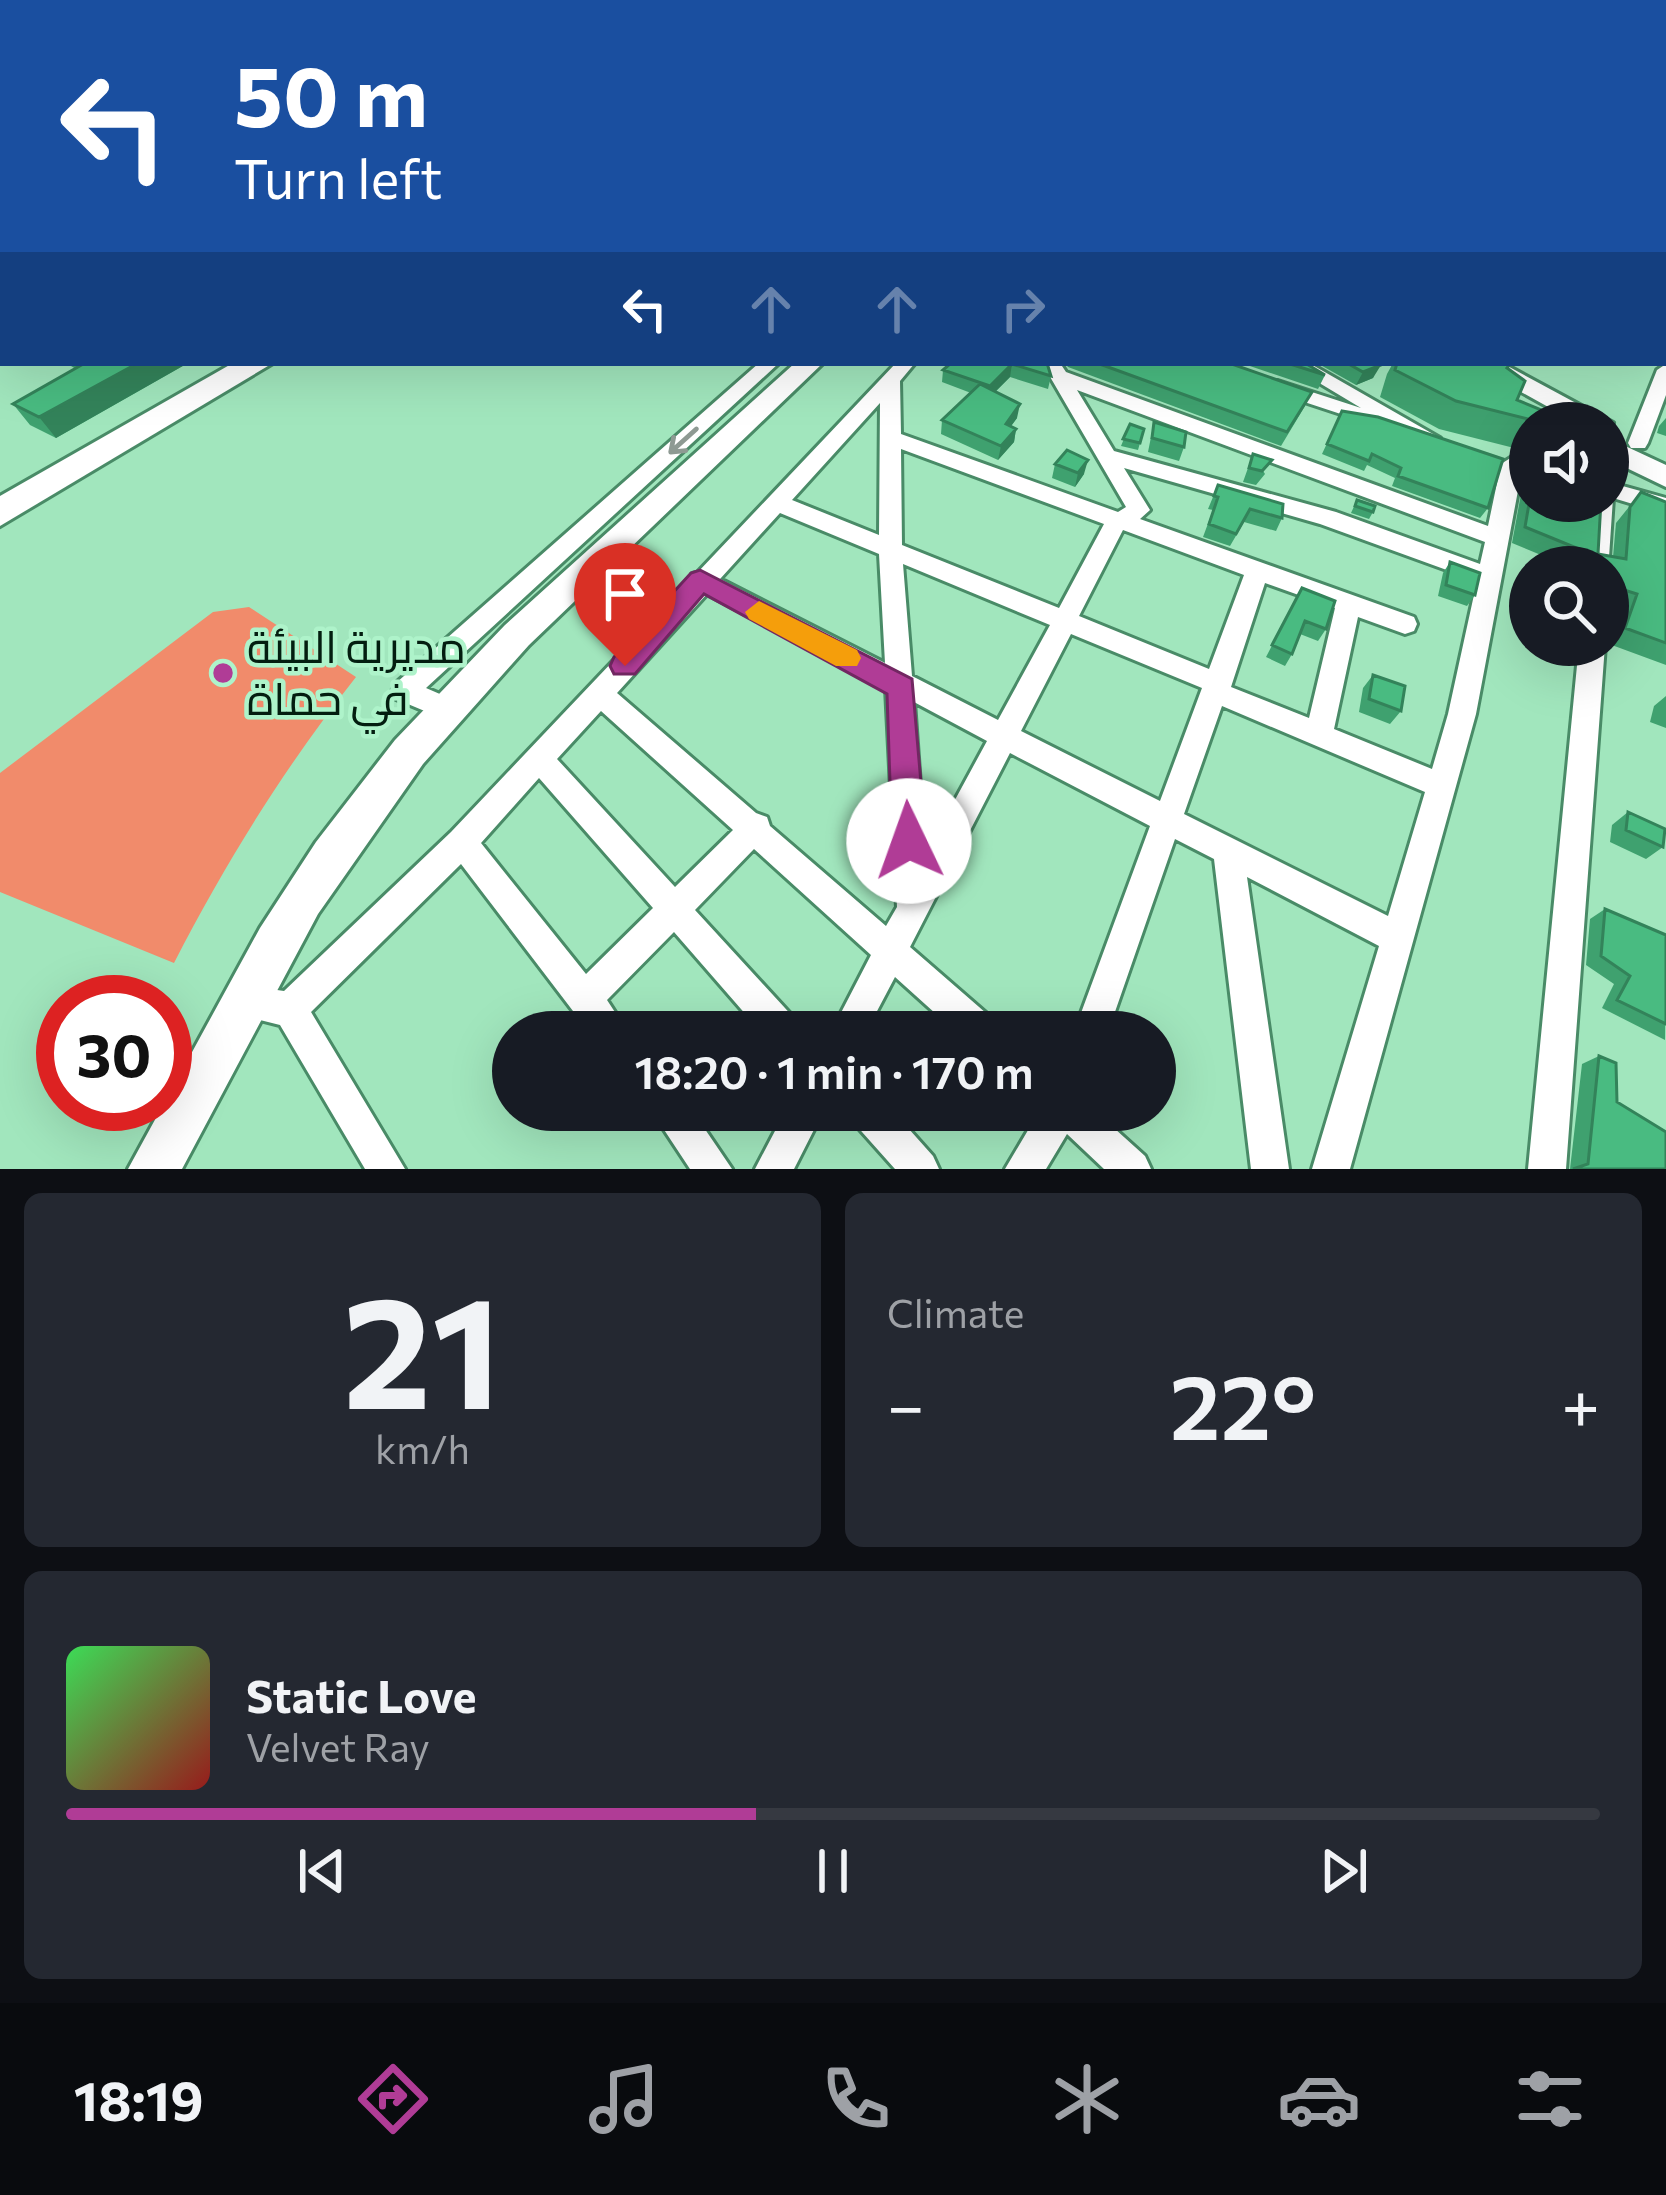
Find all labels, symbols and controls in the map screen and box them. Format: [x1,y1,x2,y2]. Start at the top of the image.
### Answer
text: 50 m [234,42,428,144]
icon: left [36,48,192,204]
text: Turn left [234,144,442,210]
icon: left [612,276,678,342]
icon: ahead [738,276,804,342]
icon: ahead [864,276,930,342]
icon: right [990,276,1056,342]
map controls [1509,402,1629,666]
button: sound [1509,402,1629,522]
one-way arrow [668,427,699,454]
pin [574,543,676,666]
button: search [1509,546,1629,666]
icon: arrive [592,561,658,627]
place label: مديرية البيئة في حماة [247,617,466,735]
marker: مديرية البيئة في حماة [210,660,236,686]
position arrow [846,778,972,904]
speed limit sign: 30 [36,975,192,1131]
text: 18:20 · 1 min · 170 m [634,1043,1034,1098]
text: 21 [343,1250,502,1441]
text: Climate [887,1288,1024,1336]
text: 22° [1170,1348,1316,1459]
text: − [887,1363,925,1444]
text: + [1561,1363,1600,1444]
text: km/h [375,1424,470,1472]
text: Static Love [246,1667,476,1722]
text: Velvet Ray [246,1722,430,1770]
icon: previous [289,1838,355,1904]
icon: pause [800,1838,866,1904]
icon: next [1311,1838,1377,1904]
icon: directions [351,2057,435,2141]
icon: music [582,2057,666,2141]
icon: phone [814,2057,898,2141]
icon: climate [1045,2057,1129,2141]
icon: car [1277,2057,1361,2141]
icon: filters [1508,2057,1592,2141]
text: 18:19 [74,2066,204,2132]

